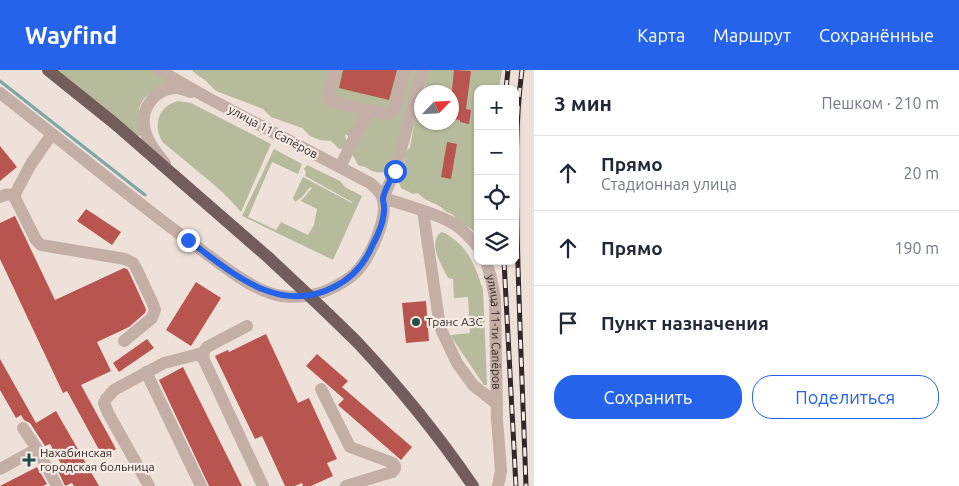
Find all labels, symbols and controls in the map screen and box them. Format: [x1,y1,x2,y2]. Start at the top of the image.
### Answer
text: Wayfind [25,22,117,49]
text: Карта [637,25,685,45]
text: Маршрут [713,25,791,45]
text: Сохранённые [819,25,934,45]
north arrow [414,85,459,130]
map controls [474,85,519,265]
button: + [474,85,519,130]
text: 3 мин [554,91,612,115]
text: Пешком · 210 m [821,94,939,112]
street label: улица 11 Сапёров [226,102,320,161]
button: − [474,130,519,175]
text: Прямо [601,153,663,175]
icon: ahead [554,159,582,187]
route start [384,160,407,183]
text: 20 m [903,164,939,182]
button: locate [474,175,519,220]
text: Стадионная улица [601,175,737,193]
button: layers [474,220,519,265]
route end [177,229,200,252]
icon: ahead [554,234,582,262]
text: Прямо [601,237,663,259]
text: 190 m [894,239,939,257]
street label: улица 11-ти Сапёров [484,273,504,390]
icon: arrive [554,309,582,337]
text: Пункт назначения [601,312,769,334]
place label: Транс АЗС [426,315,484,328]
marker: Транс АЗС [410,316,422,328]
button: Сохранить [554,375,742,419]
button: Поделиться [752,375,939,419]
place label: Нахабинская городская больница [40,446,155,473]
marker: Нахабинская городская больница [22,453,36,467]

